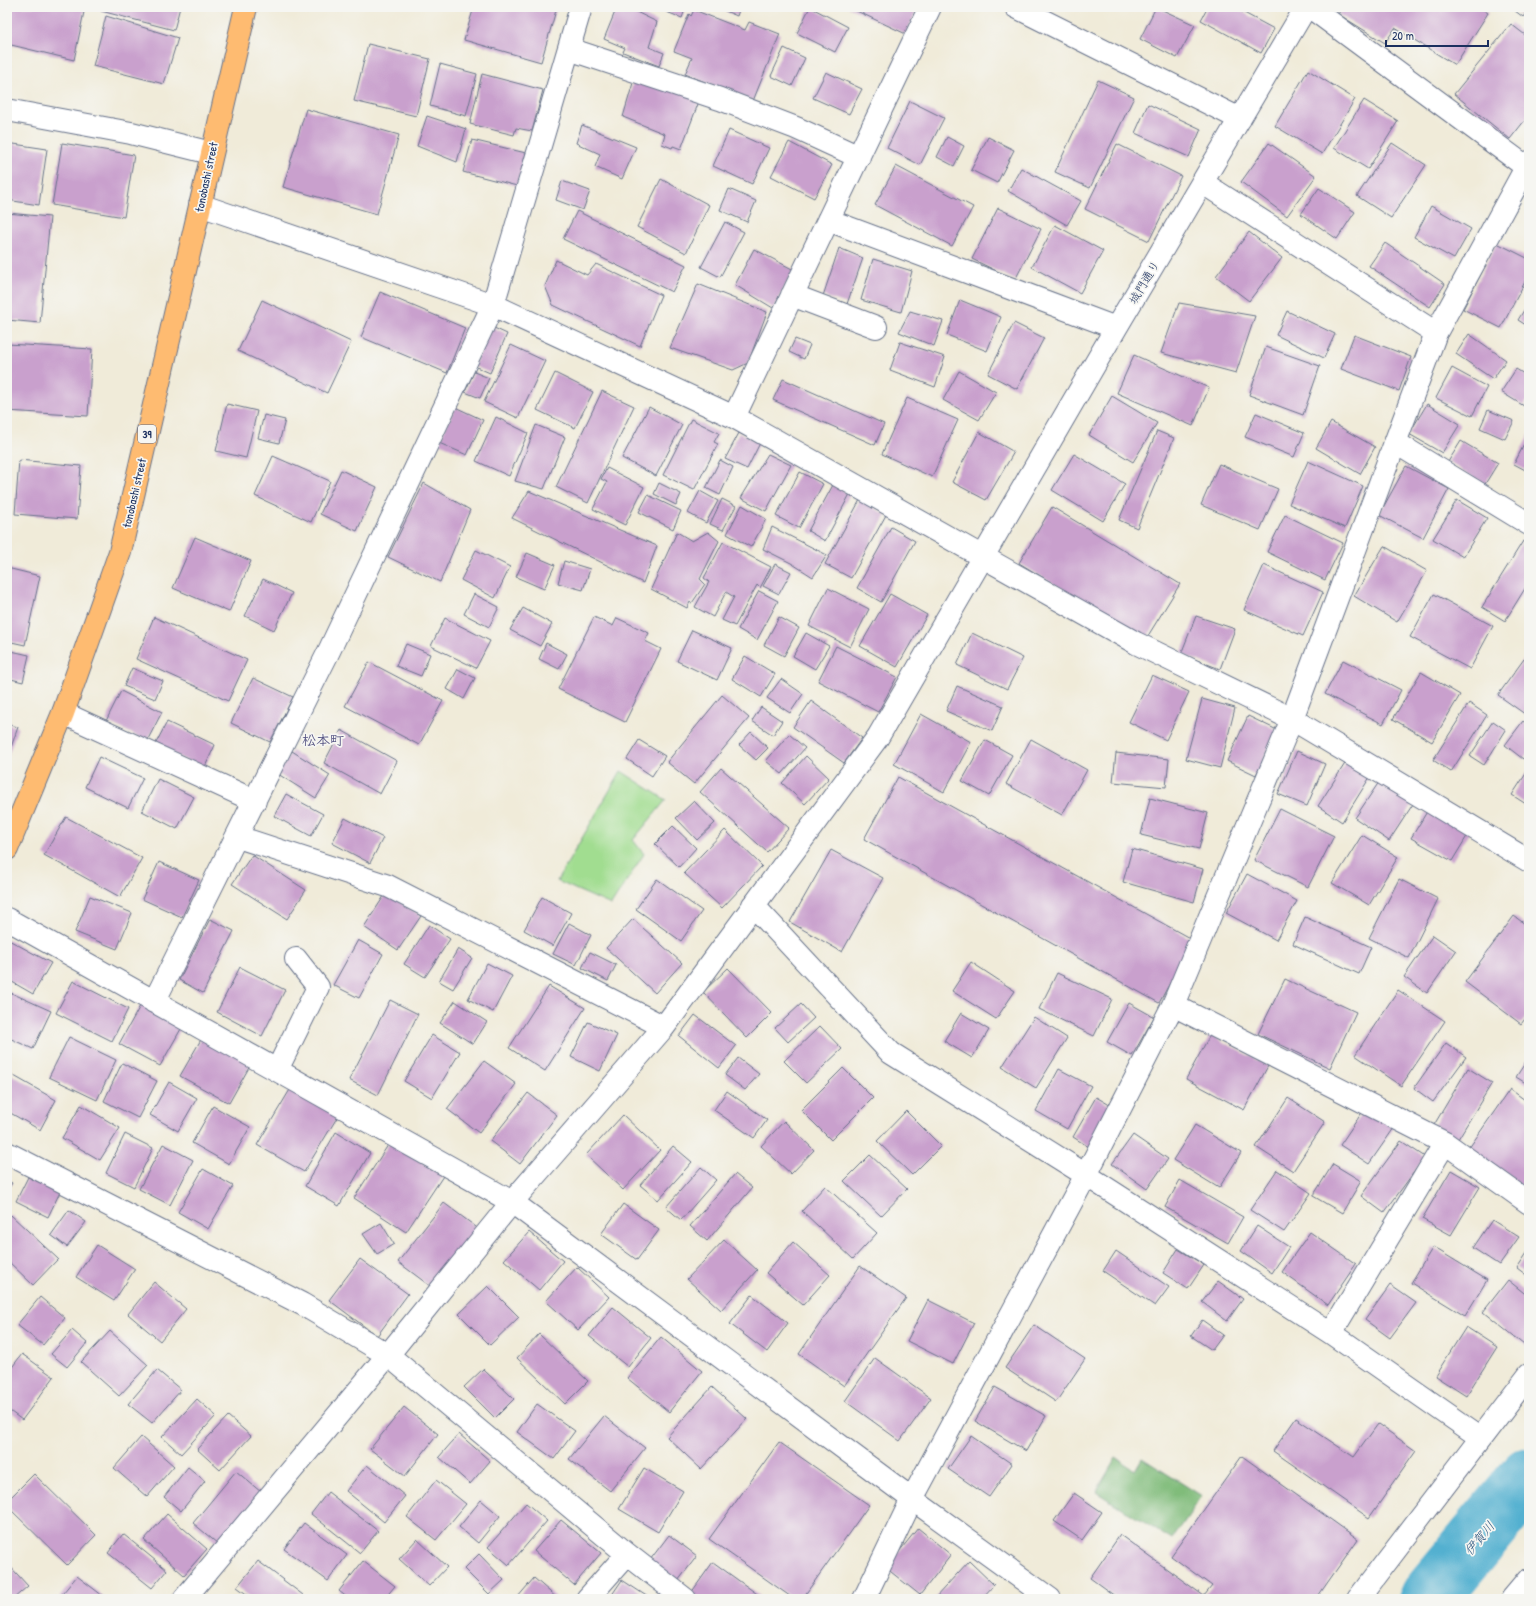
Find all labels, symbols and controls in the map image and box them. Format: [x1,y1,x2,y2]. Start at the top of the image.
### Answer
scale bar [1386,22,1488,48]
text: 20 m [1392,27,1414,44]
street label: tonobashi street [190,140,222,214]
street label: 城門通り [1124,257,1164,307]
road number: 39 [138,425,156,443]
street label: tonobashi street [118,456,150,530]
district label: 松本町 [302,730,344,749]
water label: 伊賀川 [1460,1517,1498,1559]

